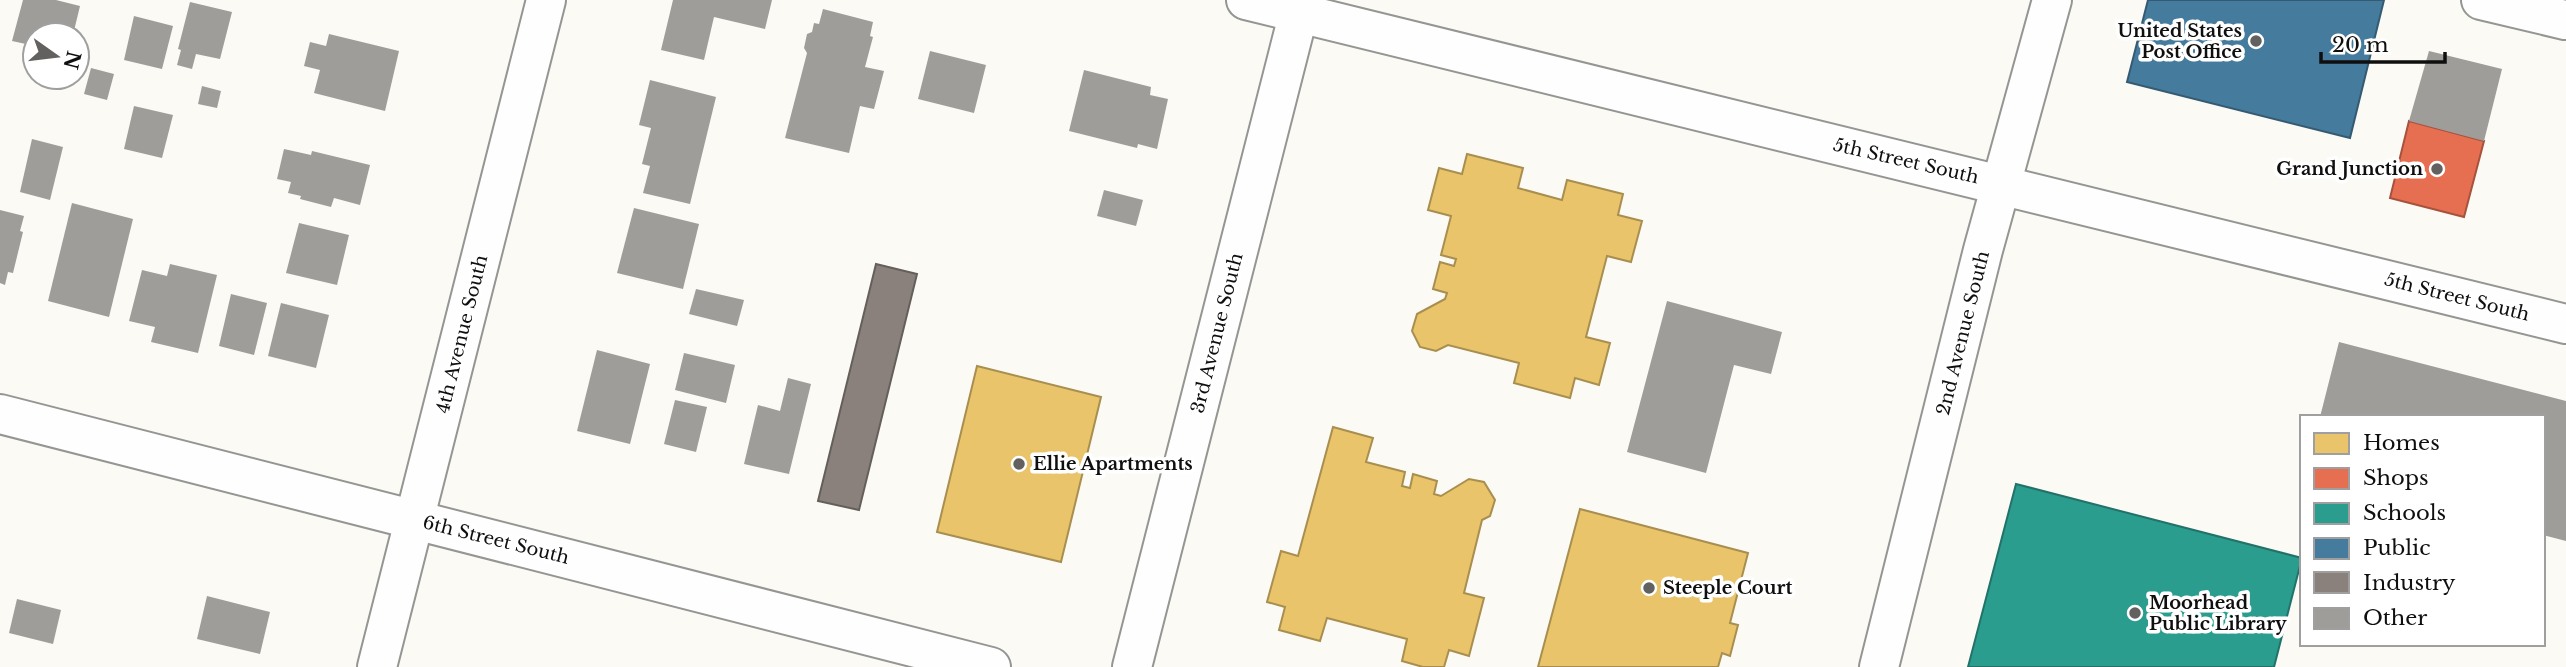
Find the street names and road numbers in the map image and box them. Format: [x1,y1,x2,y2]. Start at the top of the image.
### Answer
street label: 5th Street South [1831,134,1981,188]
street label: 2nd Avenue South [1932,249,1994,417]
street label: 3rd Avenue South [1186,251,1248,415]
street label: 4th Avenue South [432,252,492,416]
street label: 5th Street South [2382,268,2532,326]
street label: 6th Street South [421,511,571,569]

